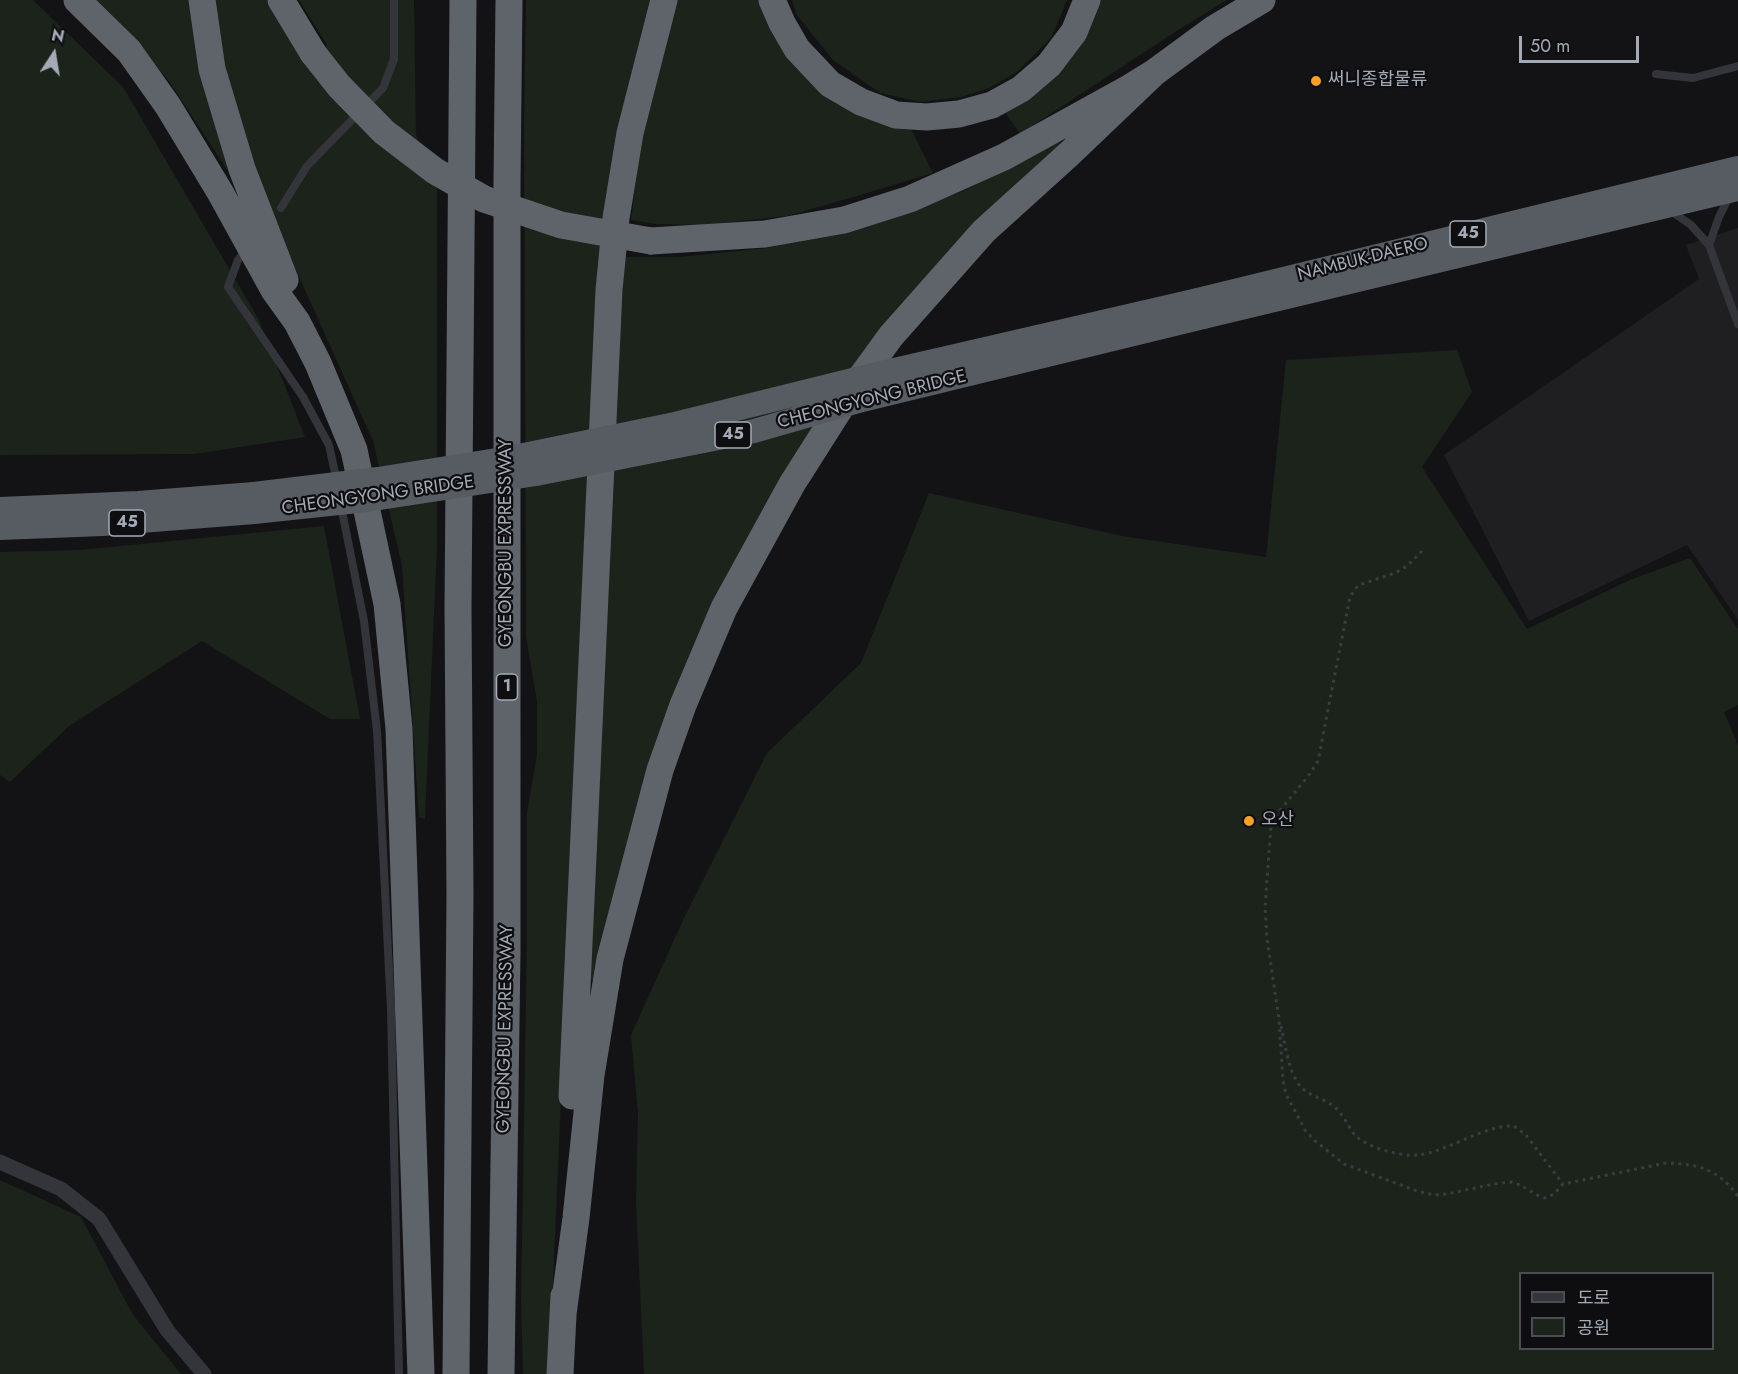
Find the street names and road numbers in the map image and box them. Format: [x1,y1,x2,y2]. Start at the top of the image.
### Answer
road number: 45 [1450,221,1486,247]
street label: NAMBUK-DAERO [1296,233,1430,287]
street label: CHEONGYONG BRIDGE [775,366,969,434]
road number: 45 [715,422,751,448]
street label: GYEONGBU EXPRESSWAY [496,439,518,647]
street label: CHEONGYONG BRIDGE [280,472,476,520]
road number: 45 [109,510,145,536]
road number: 1 [496,674,518,700]
street label: GYEONGBU EXPRESSWAY [493,925,519,1133]

